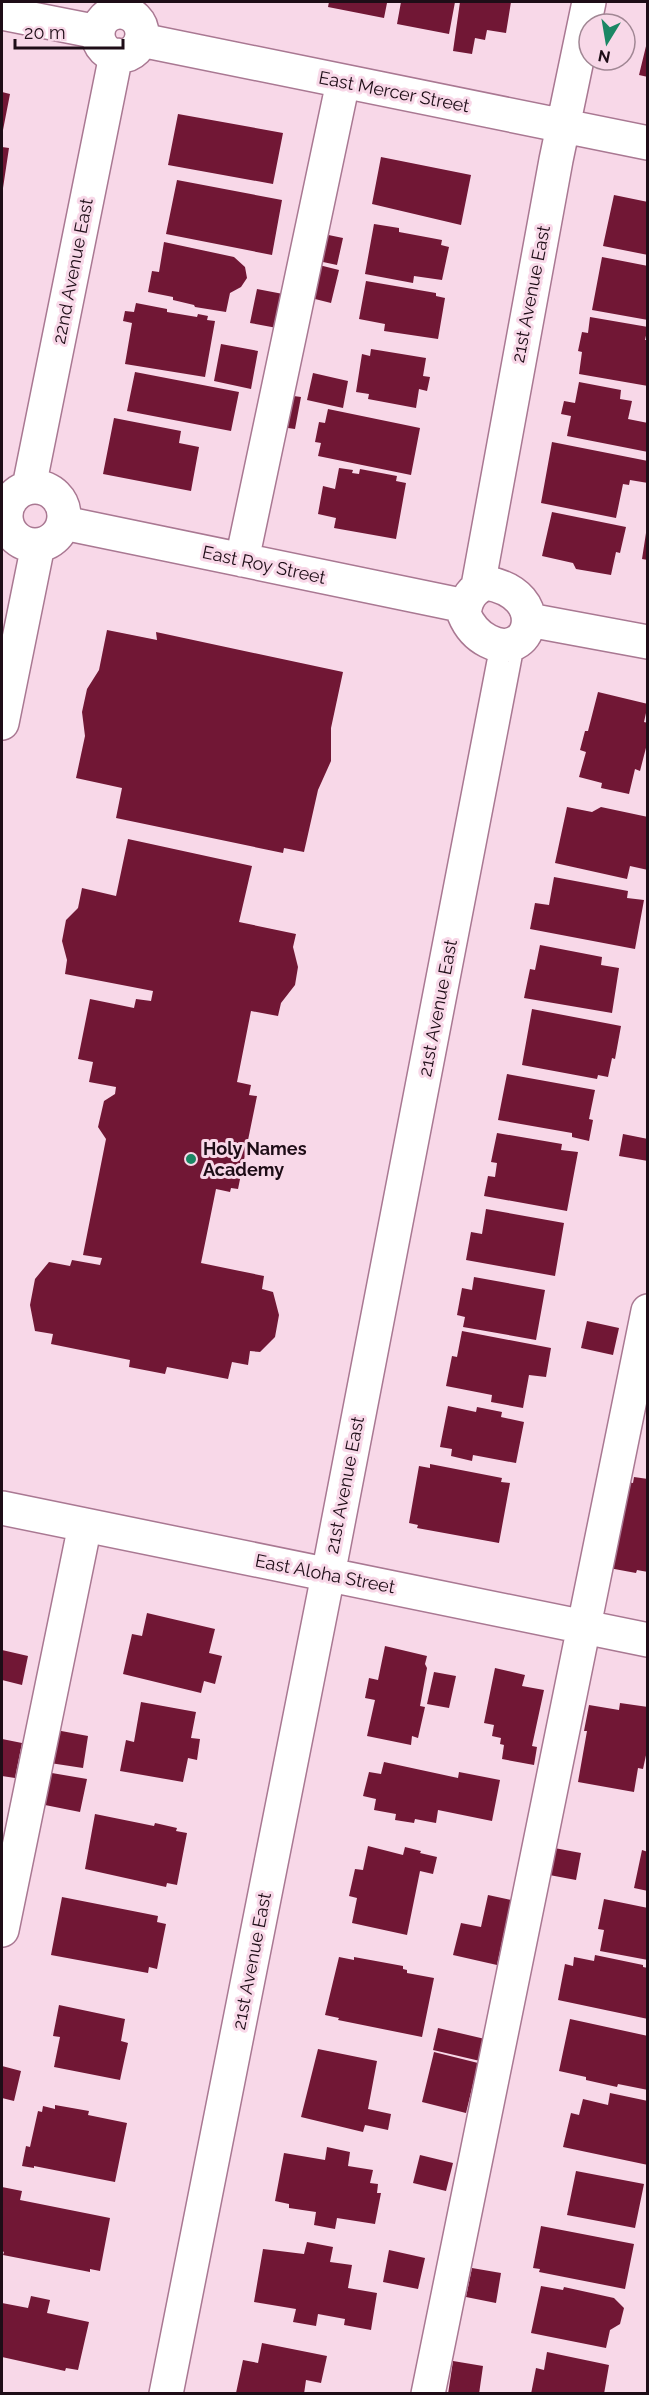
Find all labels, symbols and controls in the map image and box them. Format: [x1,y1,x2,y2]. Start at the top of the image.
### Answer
scale bar [15,12,123,50]
north arrow [577,12,637,72]
text: 20 m [24,22,66,43]
text: N [596,46,612,67]
street label: East Mercer Street [317,67,471,116]
street label: 22nd Avenue East [48,196,97,345]
street label: 21st Avenue East [507,224,554,364]
street label: East Roy Street [200,541,328,588]
street label: 21st Avenue East [414,938,461,1078]
place label: Holy Names Academy [203,1138,307,1180]
marker: Holy Names Academy [184,1152,198,1166]
street label: 21st Avenue East [321,1415,368,1555]
street label: East Aloha Street [253,1550,397,1597]
street label: 21st Avenue East [228,1891,275,2031]

